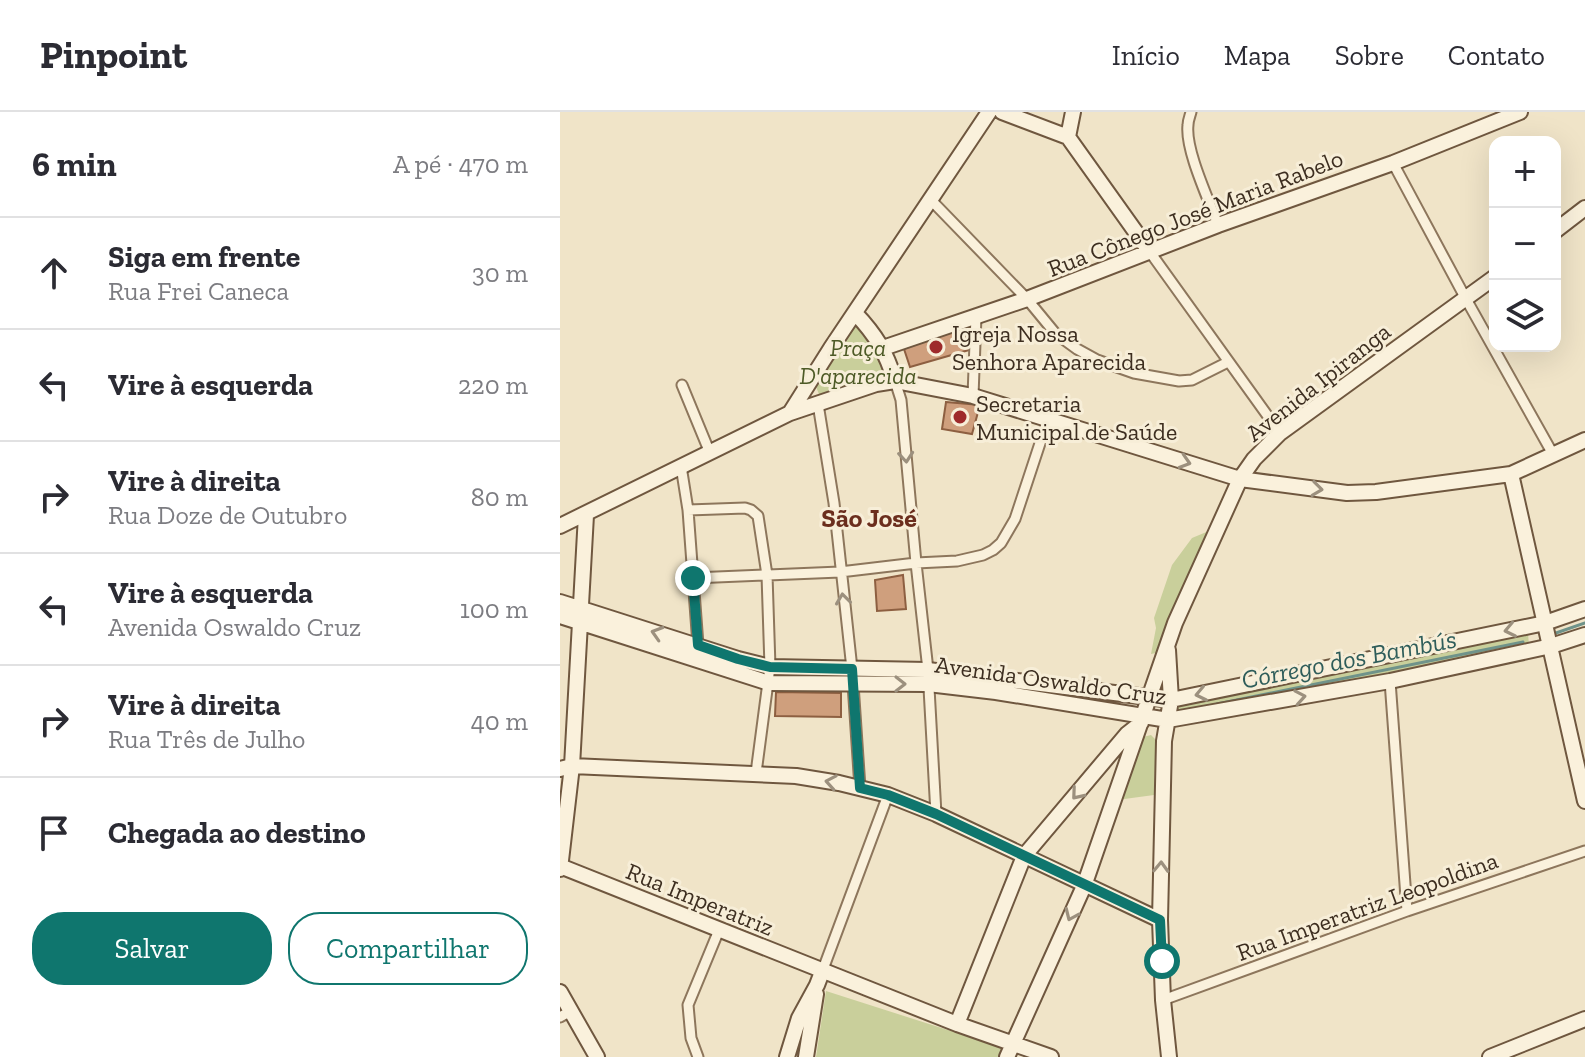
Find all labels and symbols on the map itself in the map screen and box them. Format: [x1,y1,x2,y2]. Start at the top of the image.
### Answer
street label: Rua Cônego José Maria Rabelo [1043,143,1347,283]
street label: Avenida Ipiranga [1240,316,1396,447]
place label: Igreja Nossa Senhora Aparecida [952,319,1147,376]
park label: Praça D'aparecida [799,333,917,390]
marker: Igreja Nossa Senhora Aparecida [927,338,945,356]
place label: Secretaria Municipal de Saúde [976,389,1177,446]
marker: Secretaria Municipal de Saúde [951,408,969,426]
one-way arrow [897,451,914,464]
one-way arrow [1178,453,1191,469]
one-way arrow [1311,480,1324,497]
district label: São José [821,502,917,534]
route end [675,560,711,596]
one-way arrow [835,592,852,605]
one-way arrow [1504,621,1517,638]
water label: Córrego dos Bambús [1239,622,1459,696]
one-way arrow [650,626,664,642]
street label: Avenida Oswaldo Cruz [933,649,1169,711]
one-way arrow [894,675,907,693]
one-way arrow [1194,685,1208,702]
one-way arrow [1294,689,1307,706]
one-way arrow [824,774,838,791]
one-way arrow [1072,784,1087,799]
street label: Rua Imperatriz Leopoldina [1232,845,1502,967]
street label: Rua Imperatriz [622,856,778,942]
one-way arrow [1152,860,1170,873]
one-way arrow [1065,907,1081,921]
route start [1144,943,1180,979]

